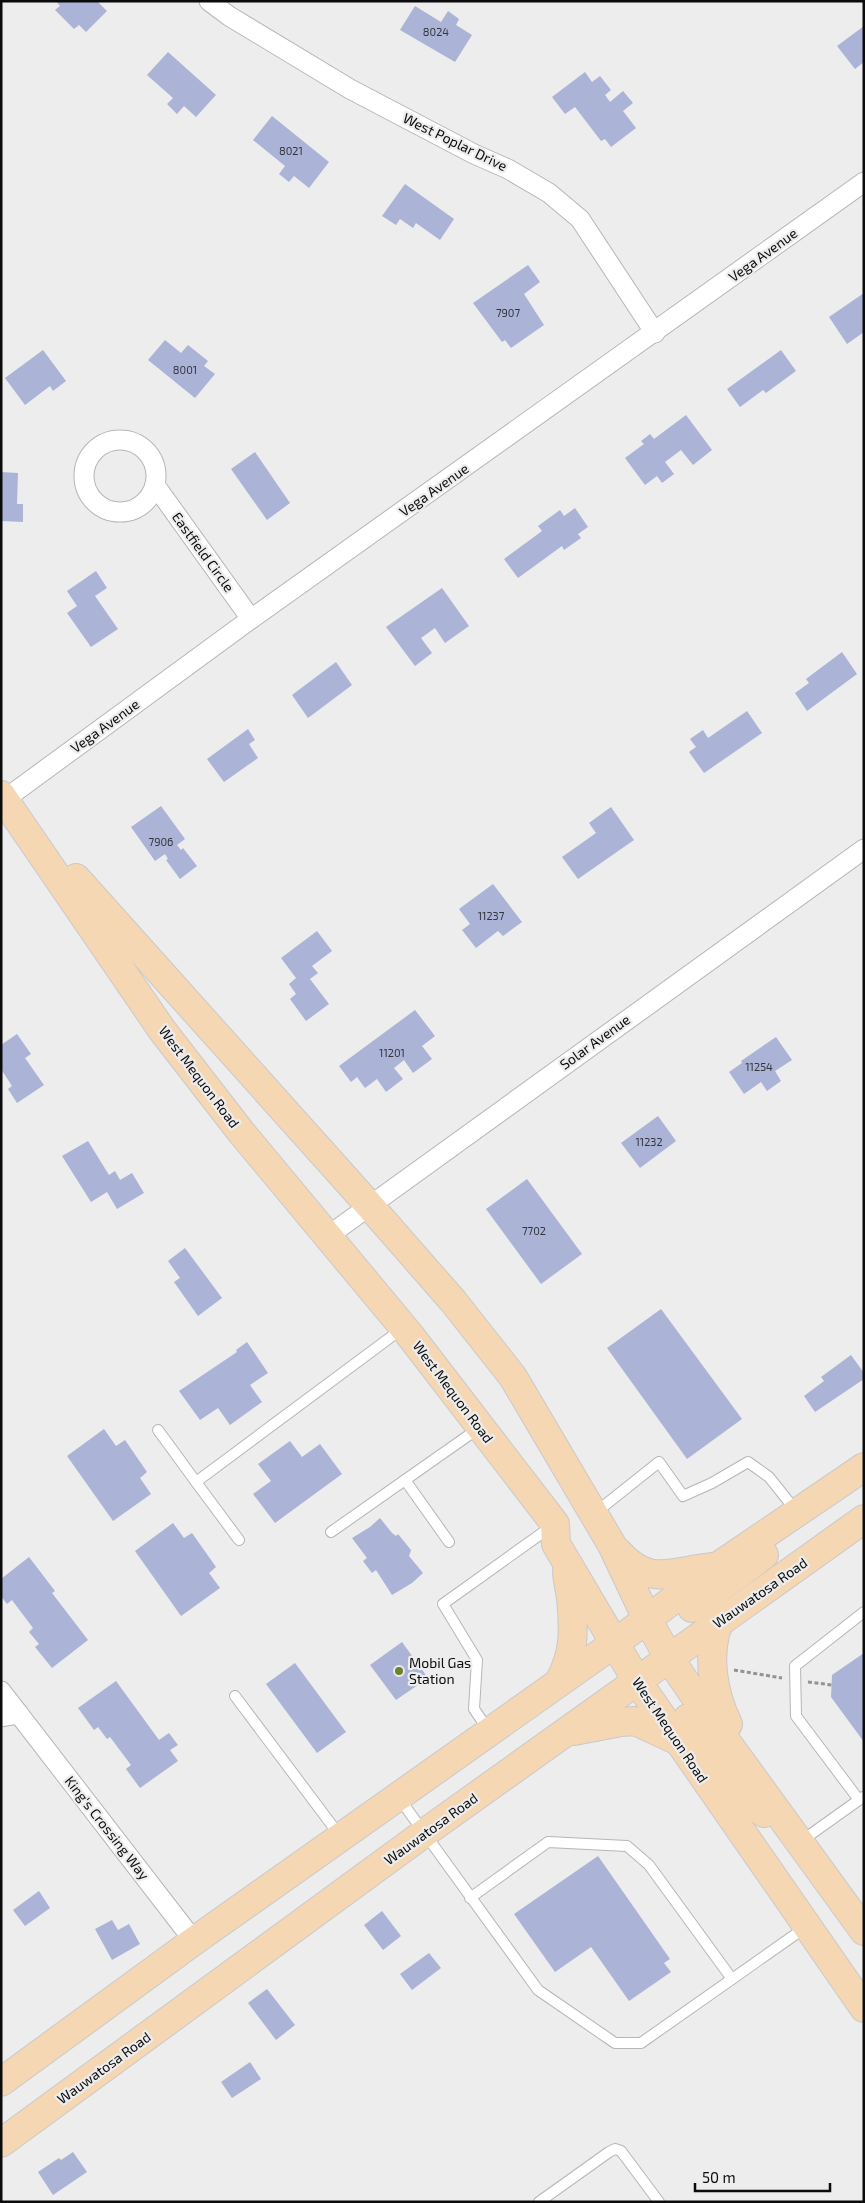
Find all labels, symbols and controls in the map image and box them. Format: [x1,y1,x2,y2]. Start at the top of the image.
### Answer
house number: 8024 [423,25,449,38]
street label: West Poplar Drive [400,109,510,174]
house number: 8021 [279,144,303,157]
street label: Vega Avenue [725,224,800,285]
house number: 7907 [496,306,520,319]
house number: 8001 [173,363,197,376]
street label: Vega Avenue [396,460,472,520]
street label: Eastfield Circle [169,508,238,595]
street label: Vega Avenue [67,695,142,756]
house number: 7906 [149,835,173,848]
house number: 11237 [478,909,505,922]
street label: Solar Avenue [556,1010,633,1073]
street label: West Mequon Road [156,1022,243,1131]
house number: 11201 [379,1046,405,1059]
house number: 11254 [745,1060,773,1073]
house number: 11232 [635,1135,663,1148]
house number: 7702 [522,1224,546,1237]
street label: West Mequon Road [410,1337,497,1446]
street label: Wauwatosa Road [709,1554,810,1632]
place label: Mobil Gas Station [409,1654,471,1687]
marker: Mobil Gas Station [393,1665,405,1677]
street label: West Mequon Road [629,1674,712,1786]
street label: King's Crossing Way [62,1772,154,1883]
street label: Wauwatosa Road [381,1789,481,1868]
street label: Wauwatosa Road [54,2028,154,2107]
scale bar [695,2160,830,2192]
text: 50 m [702,2168,736,2186]

